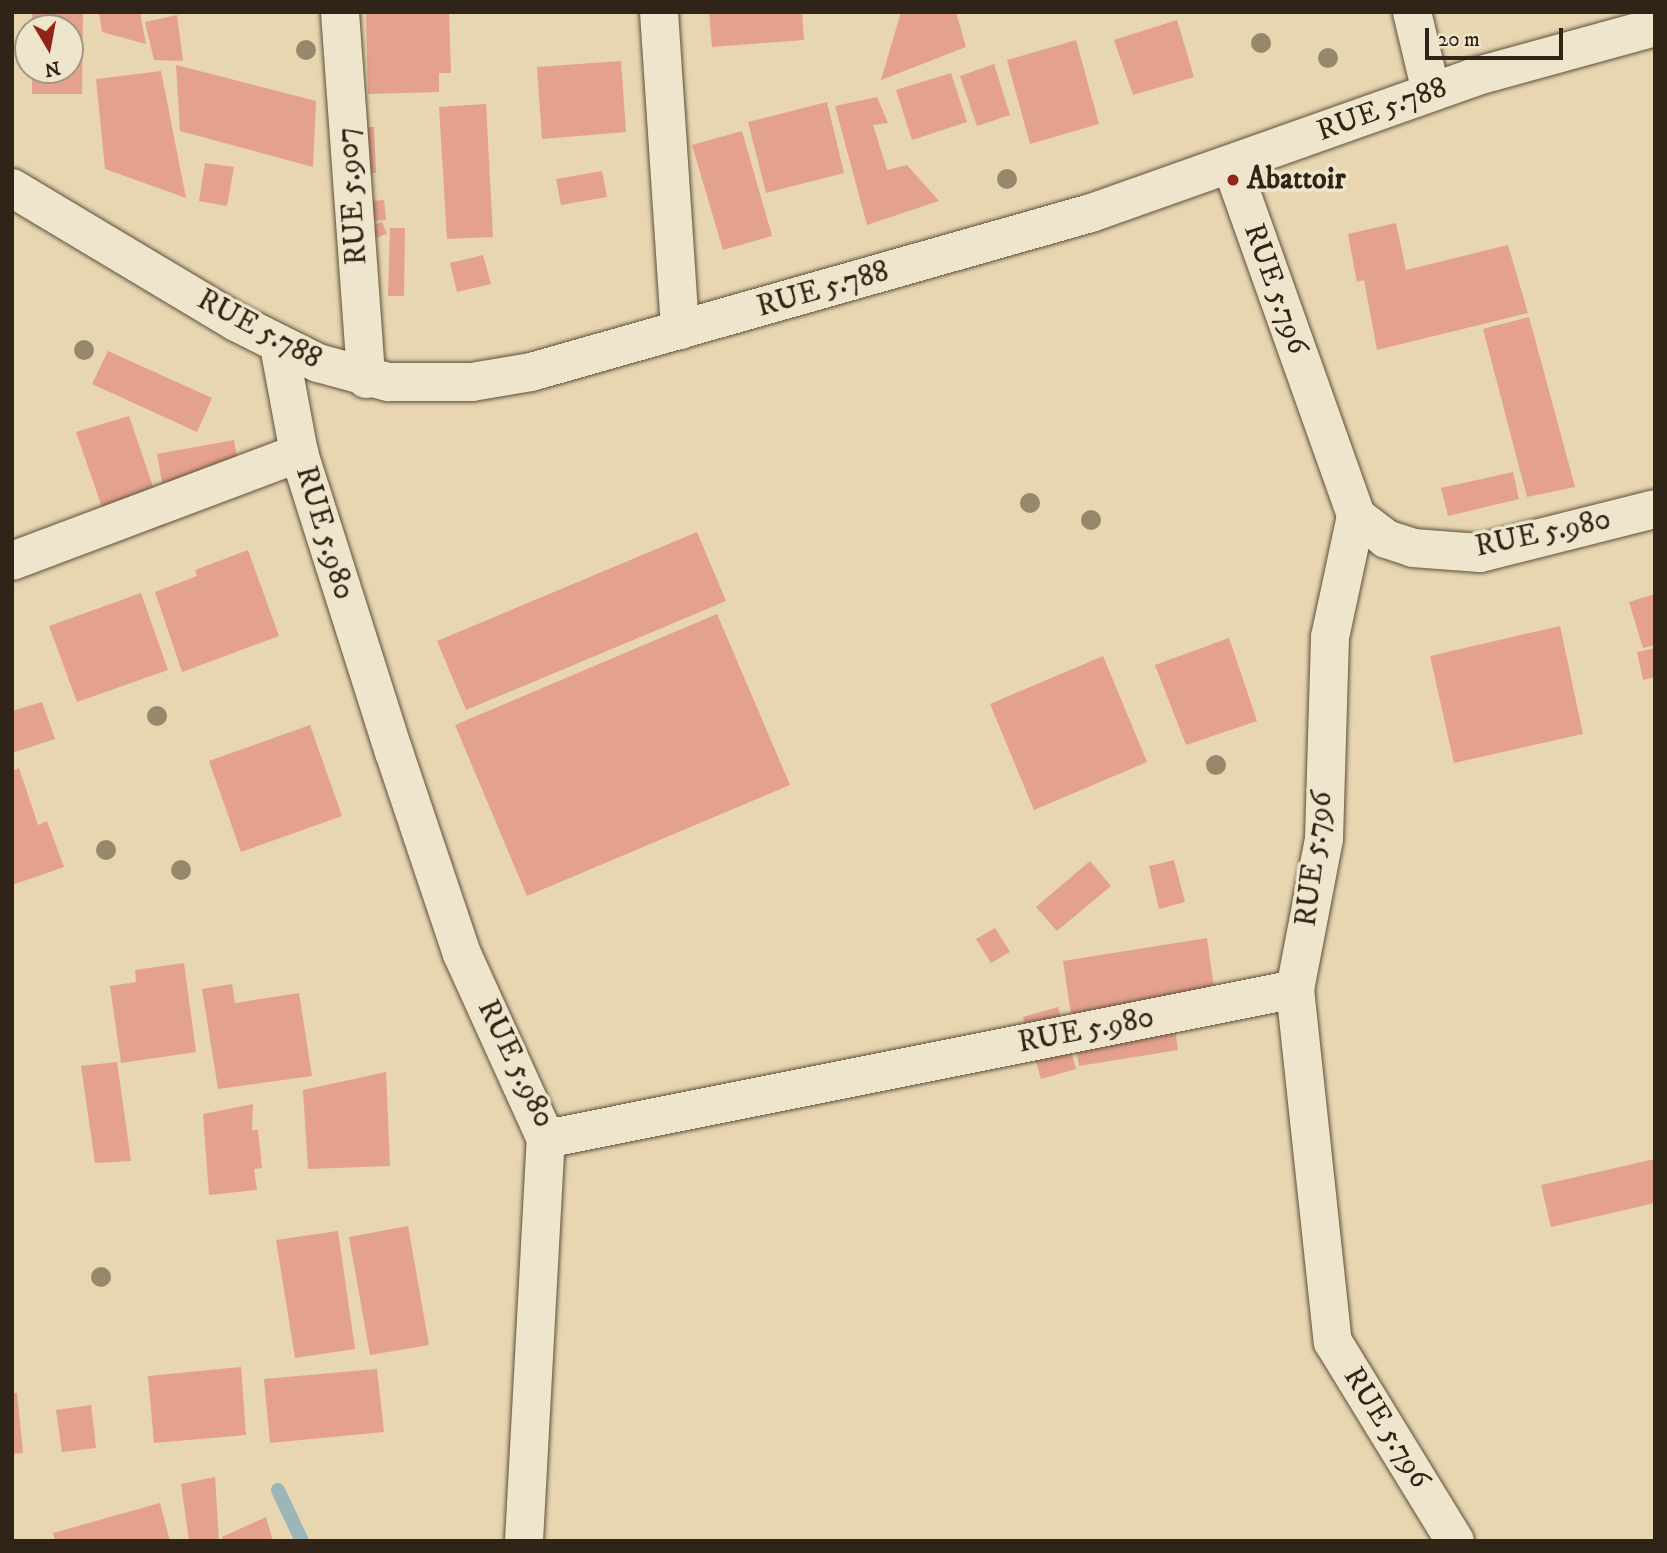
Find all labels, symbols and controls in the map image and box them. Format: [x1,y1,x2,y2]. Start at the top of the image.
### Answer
north arrow [14,14,84,84]
scale bar [1429,14,1567,58]
text: 20 m [1438,27,1480,53]
text: N [43,56,62,81]
street label: RUE 5.788 [1312,70,1452,150]
street label: RUE 5.907 [330,126,376,266]
place label: Abattoir [1247,162,1346,198]
marker: Abattoir [1225,172,1241,188]
street label: RUE 5.796 [1235,219,1315,359]
street label: RUE 5.788 [753,254,893,326]
street label: RUE 5.788 [191,282,327,378]
street label: RUE 5.980 [287,462,361,604]
street label: RUE 5.980 [1472,502,1614,566]
street label: RUE 5.796 [1289,789,1341,929]
street label: RUE 5.980 [469,994,561,1134]
street label: RUE 5.980 [1015,1000,1157,1062]
street label: RUE 5.796 [1335,1361,1437,1495]

